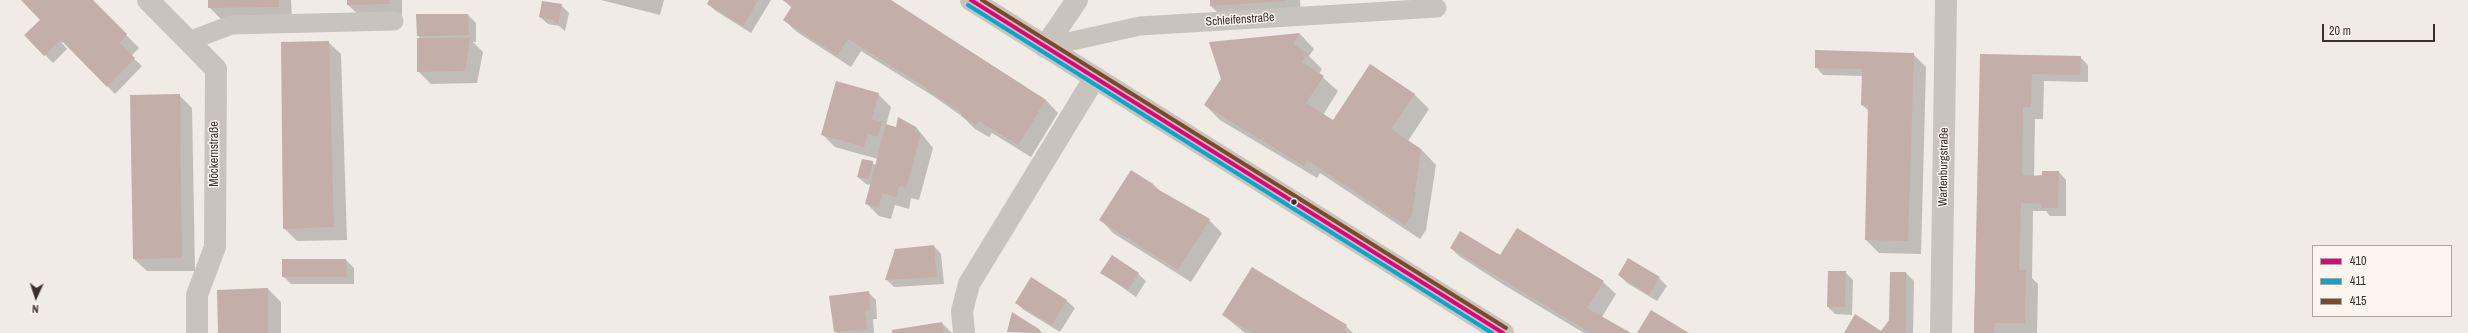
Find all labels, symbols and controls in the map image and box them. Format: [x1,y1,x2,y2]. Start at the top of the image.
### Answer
street label: Schleifenstraße [1205,10,1275,30]
scale bar [2324,16,2437,42]
text: 20 m [2329,23,2351,39]
street label: Möckernstraße [208,121,222,187]
street label: Wartenburgstraße [1936,127,1952,207]
unlabelled marker [1289,197,1299,207]
legend [2312,245,2452,317]
text: 410 [2350,253,2366,269]
text: 411 [2350,273,2366,289]
north arrow [16,277,56,317]
text: 415 [2350,293,2366,309]
text: N [32,302,39,316]

